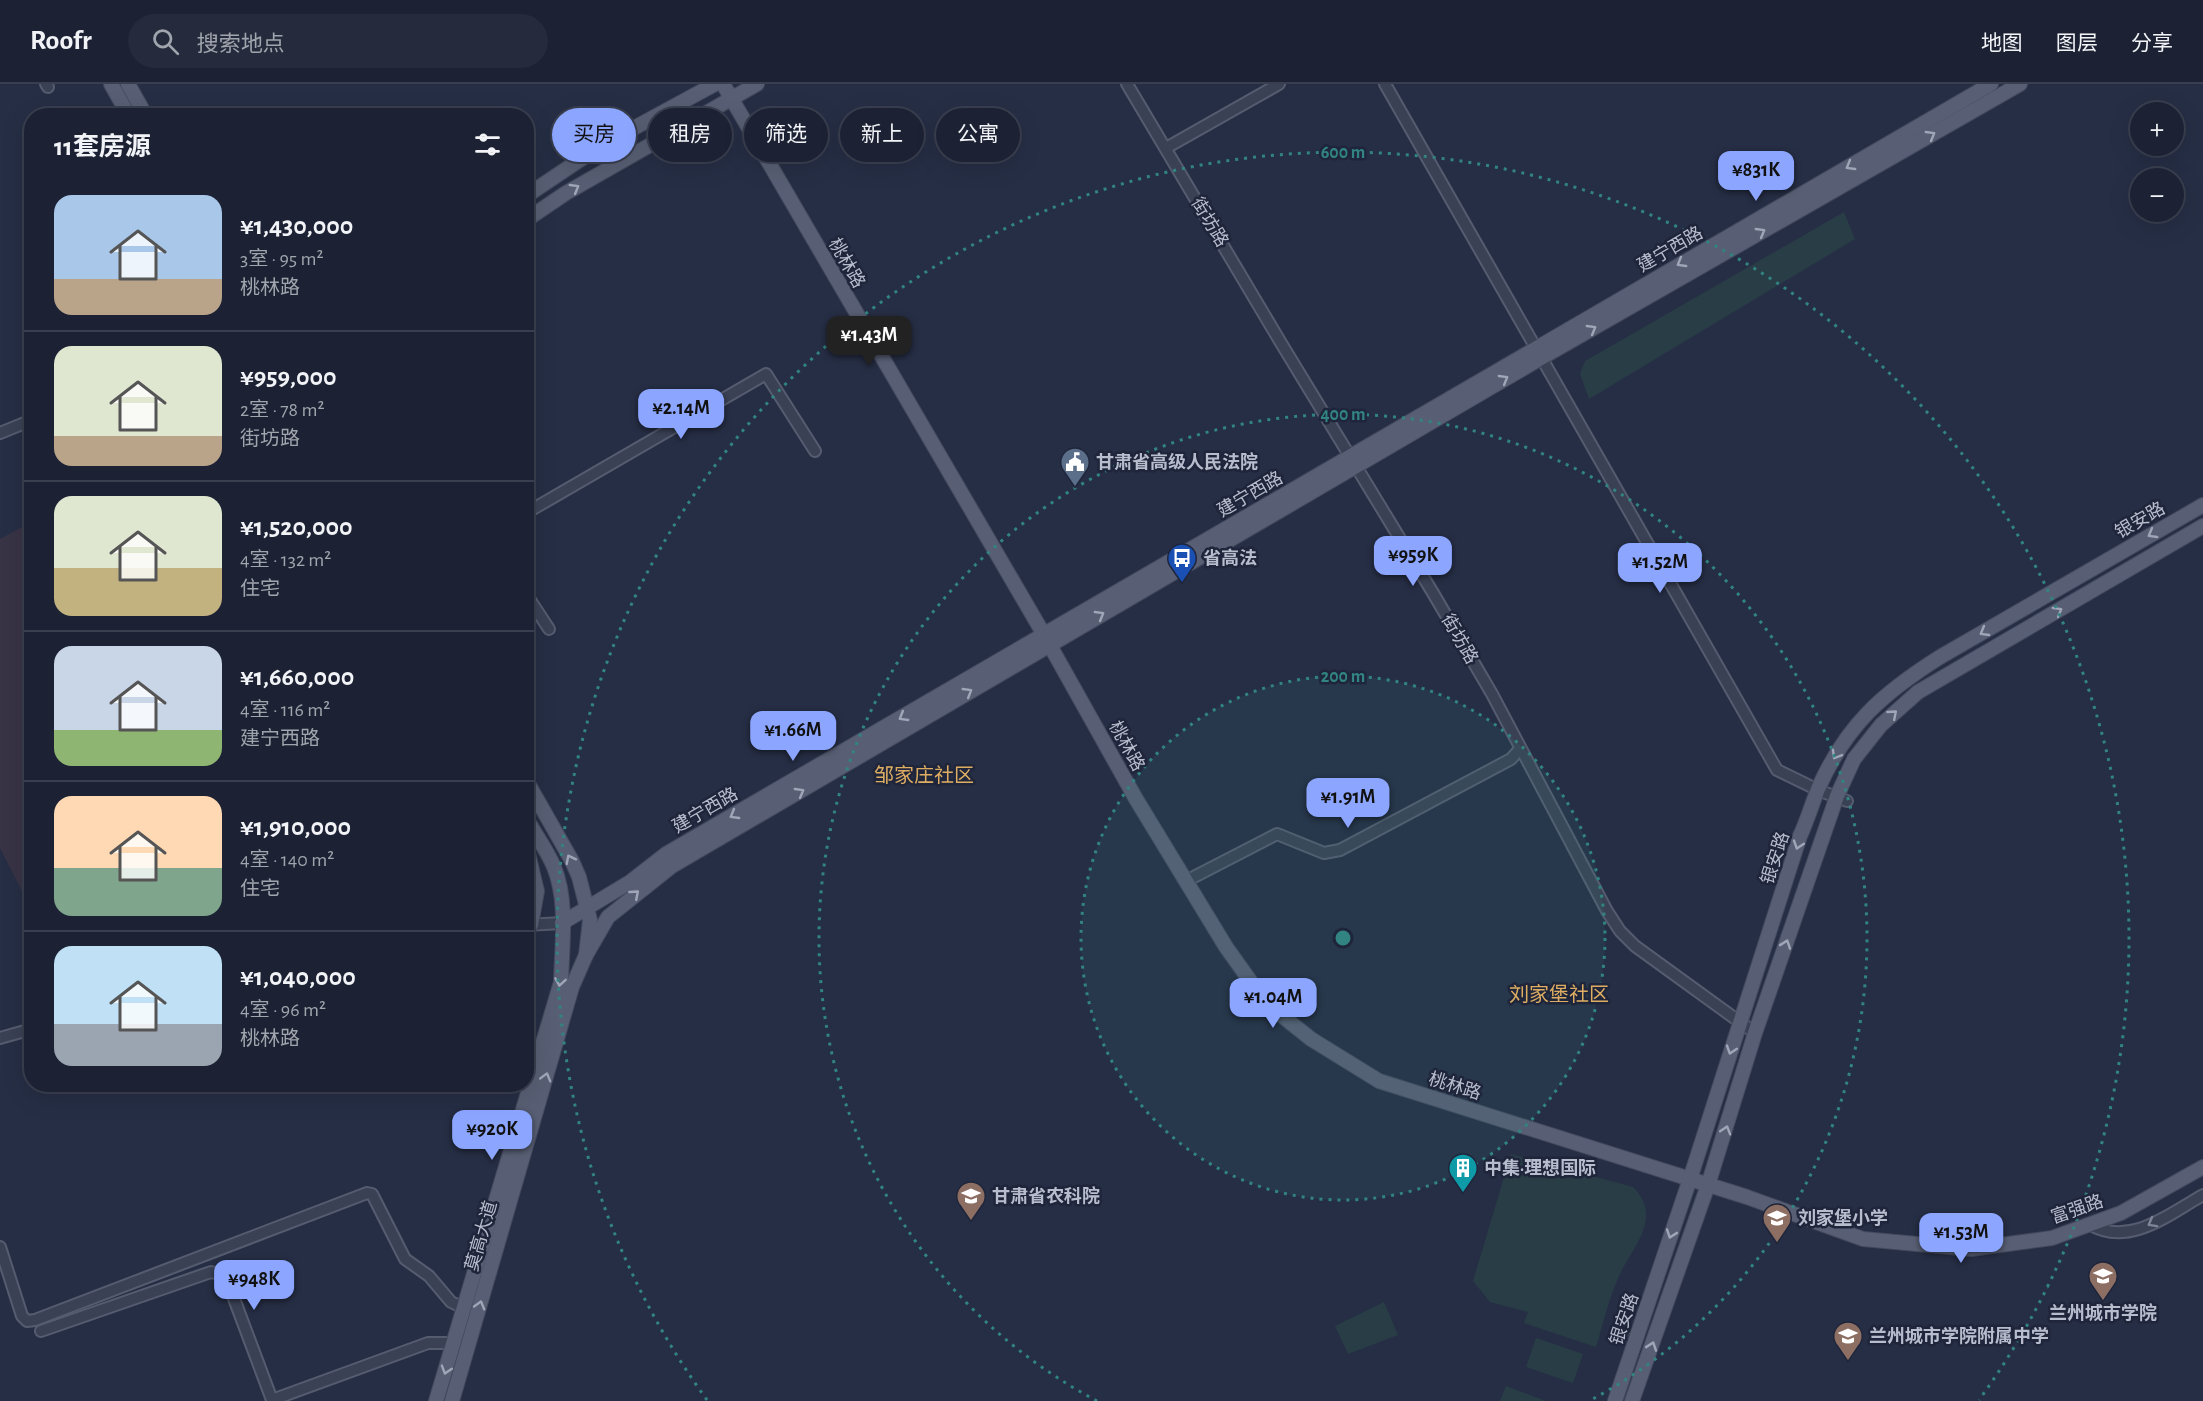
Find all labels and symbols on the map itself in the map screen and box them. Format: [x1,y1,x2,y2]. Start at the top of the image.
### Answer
one-way arrow [1925,131,1935,142]
text: 600 m [1321,144,1365,162]
pin: ¥831K [1714,151,1798,202]
one-way arrow [1846,159,1856,170]
one-way arrow [569,184,579,195]
street label: 街坊路 [1188,194,1232,250]
street label: 建宁西路 [1634,222,1706,276]
one-way arrow [1755,228,1765,239]
street label: 桃林路 [825,235,869,291]
one-way arrow [1677,256,1687,268]
pin: ¥1.43M [820,316,918,367]
one-way arrow [1586,324,1596,336]
one-way arrow [1498,375,1508,386]
pin: ¥2.14M [632,389,730,440]
text: 400 m [1320,406,1366,424]
public building icon: 甘肃省高级人民法院 [1059,446,1091,488]
place label: 甘肃省高级人民法院 [1096,452,1258,472]
street label: 建宁西路 [1214,467,1286,521]
street label: 银安路 [2112,498,2168,542]
one-way arrow [2148,527,2158,538]
pin: ¥959K [1371,536,1455,587]
bus stop icon: 省高法 [1166,542,1198,584]
pin: ¥1.52M [1611,543,1709,594]
place label: 省高法 [1203,548,1257,568]
one-way arrow [2052,607,2062,618]
one-way arrow [1094,610,1104,622]
street label: 街坊路 [1438,611,1482,667]
one-way arrow [1980,624,1990,636]
text: 200 m [1321,668,1365,686]
one-way arrow [962,688,972,700]
one-way arrow [899,710,909,721]
pin: ¥1.66M [744,711,842,762]
one-way arrow [1886,711,1897,722]
street label: 桃林路 [1105,718,1149,774]
one-way arrow [1832,749,1843,759]
district label: 邹家庄社区 [874,765,974,786]
pin: ¥1.91M [1299,778,1397,829]
street label: 建宁西路 [669,783,741,837]
one-way arrow [794,787,804,799]
one-way arrow [730,807,740,819]
street label: 银安路 [1757,829,1793,887]
one-way arrow [1792,839,1805,850]
one-way arrow [566,854,577,865]
one-way arrow [628,890,639,901]
centre of rings [1333,928,1353,948]
one-way arrow [1779,939,1791,950]
one-way arrow [554,977,566,986]
pin: ¥1.04M [1224,978,1322,1029]
district label: 刘家堡社区 [1509,984,1609,1005]
one-way arrow [1726,1044,1738,1055]
street label: 桃林路 [1426,1069,1484,1103]
one-way arrow [539,1072,551,1083]
pin: ¥920K [450,1110,534,1161]
one-way arrow [1718,1125,1731,1136]
building icon: 中集·理想国际 [1447,1152,1479,1194]
place label: 中集·理想国际 [1484,1158,1596,1178]
school or university icon: 甘肃省农科院 [955,1180,987,1222]
place label: 甘肃省农科院 [992,1186,1100,1206]
street label: 富强路 [2048,1191,2106,1227]
street label: 莫高大道 [461,1199,501,1273]
school or university icon: 刘家堡小学 [1761,1202,1793,1244]
place label: 刘家堡小学 [1798,1208,1888,1228]
pin: ¥1.53M [1912,1213,2010,1264]
one-way arrow [2148,1216,2158,1227]
one-way arrow [1666,1228,1679,1239]
pin: ¥948K [212,1260,296,1311]
school or university icon: 兰州城市学院 [2087,1260,2119,1302]
street label: 银安路 [1606,1290,1642,1348]
one-way arrow [473,1300,485,1310]
place label: 兰州城市学院 [2049,1303,2157,1323]
school or university icon: 兰州城市学院附属中学 [1832,1320,1864,1362]
place label: 兰州城市学院附属中学 [1869,1326,2049,1346]
one-way arrow [1644,1341,1657,1352]
one-way arrow [441,1364,453,1375]

